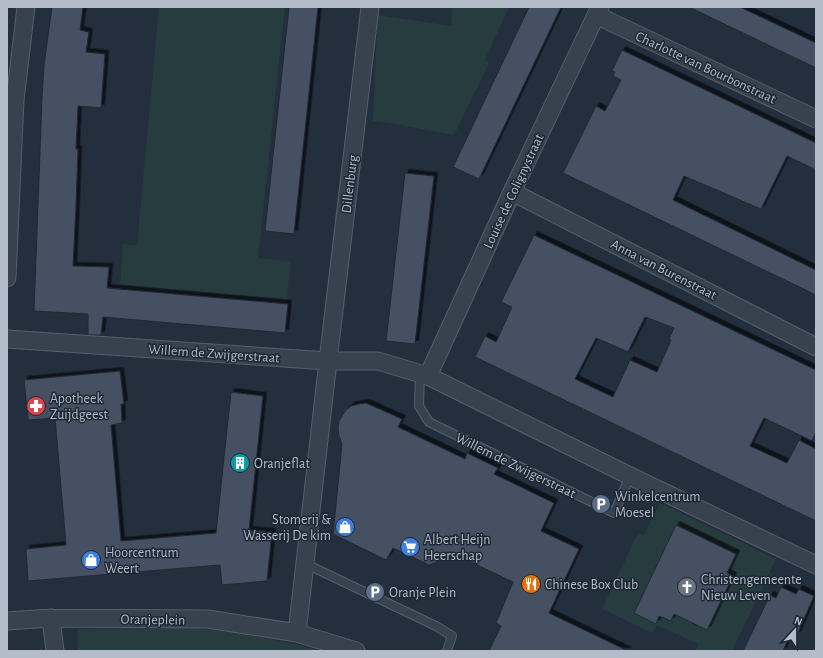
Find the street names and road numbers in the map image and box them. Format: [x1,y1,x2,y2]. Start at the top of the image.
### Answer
street label: Charlotte van Bourbonstraat [633,29,778,107]
street label: Louise de Colignystraat [481,131,547,251]
street label: Dillenburg [339,154,361,214]
street label: Anna van Burenstraat [608,237,719,303]
street label: Willem de Zwijgerstraat [148,342,281,366]
street label: Willem de Zwijgerstraat [453,431,578,501]
street label: Oranjeplein [121,612,185,628]

